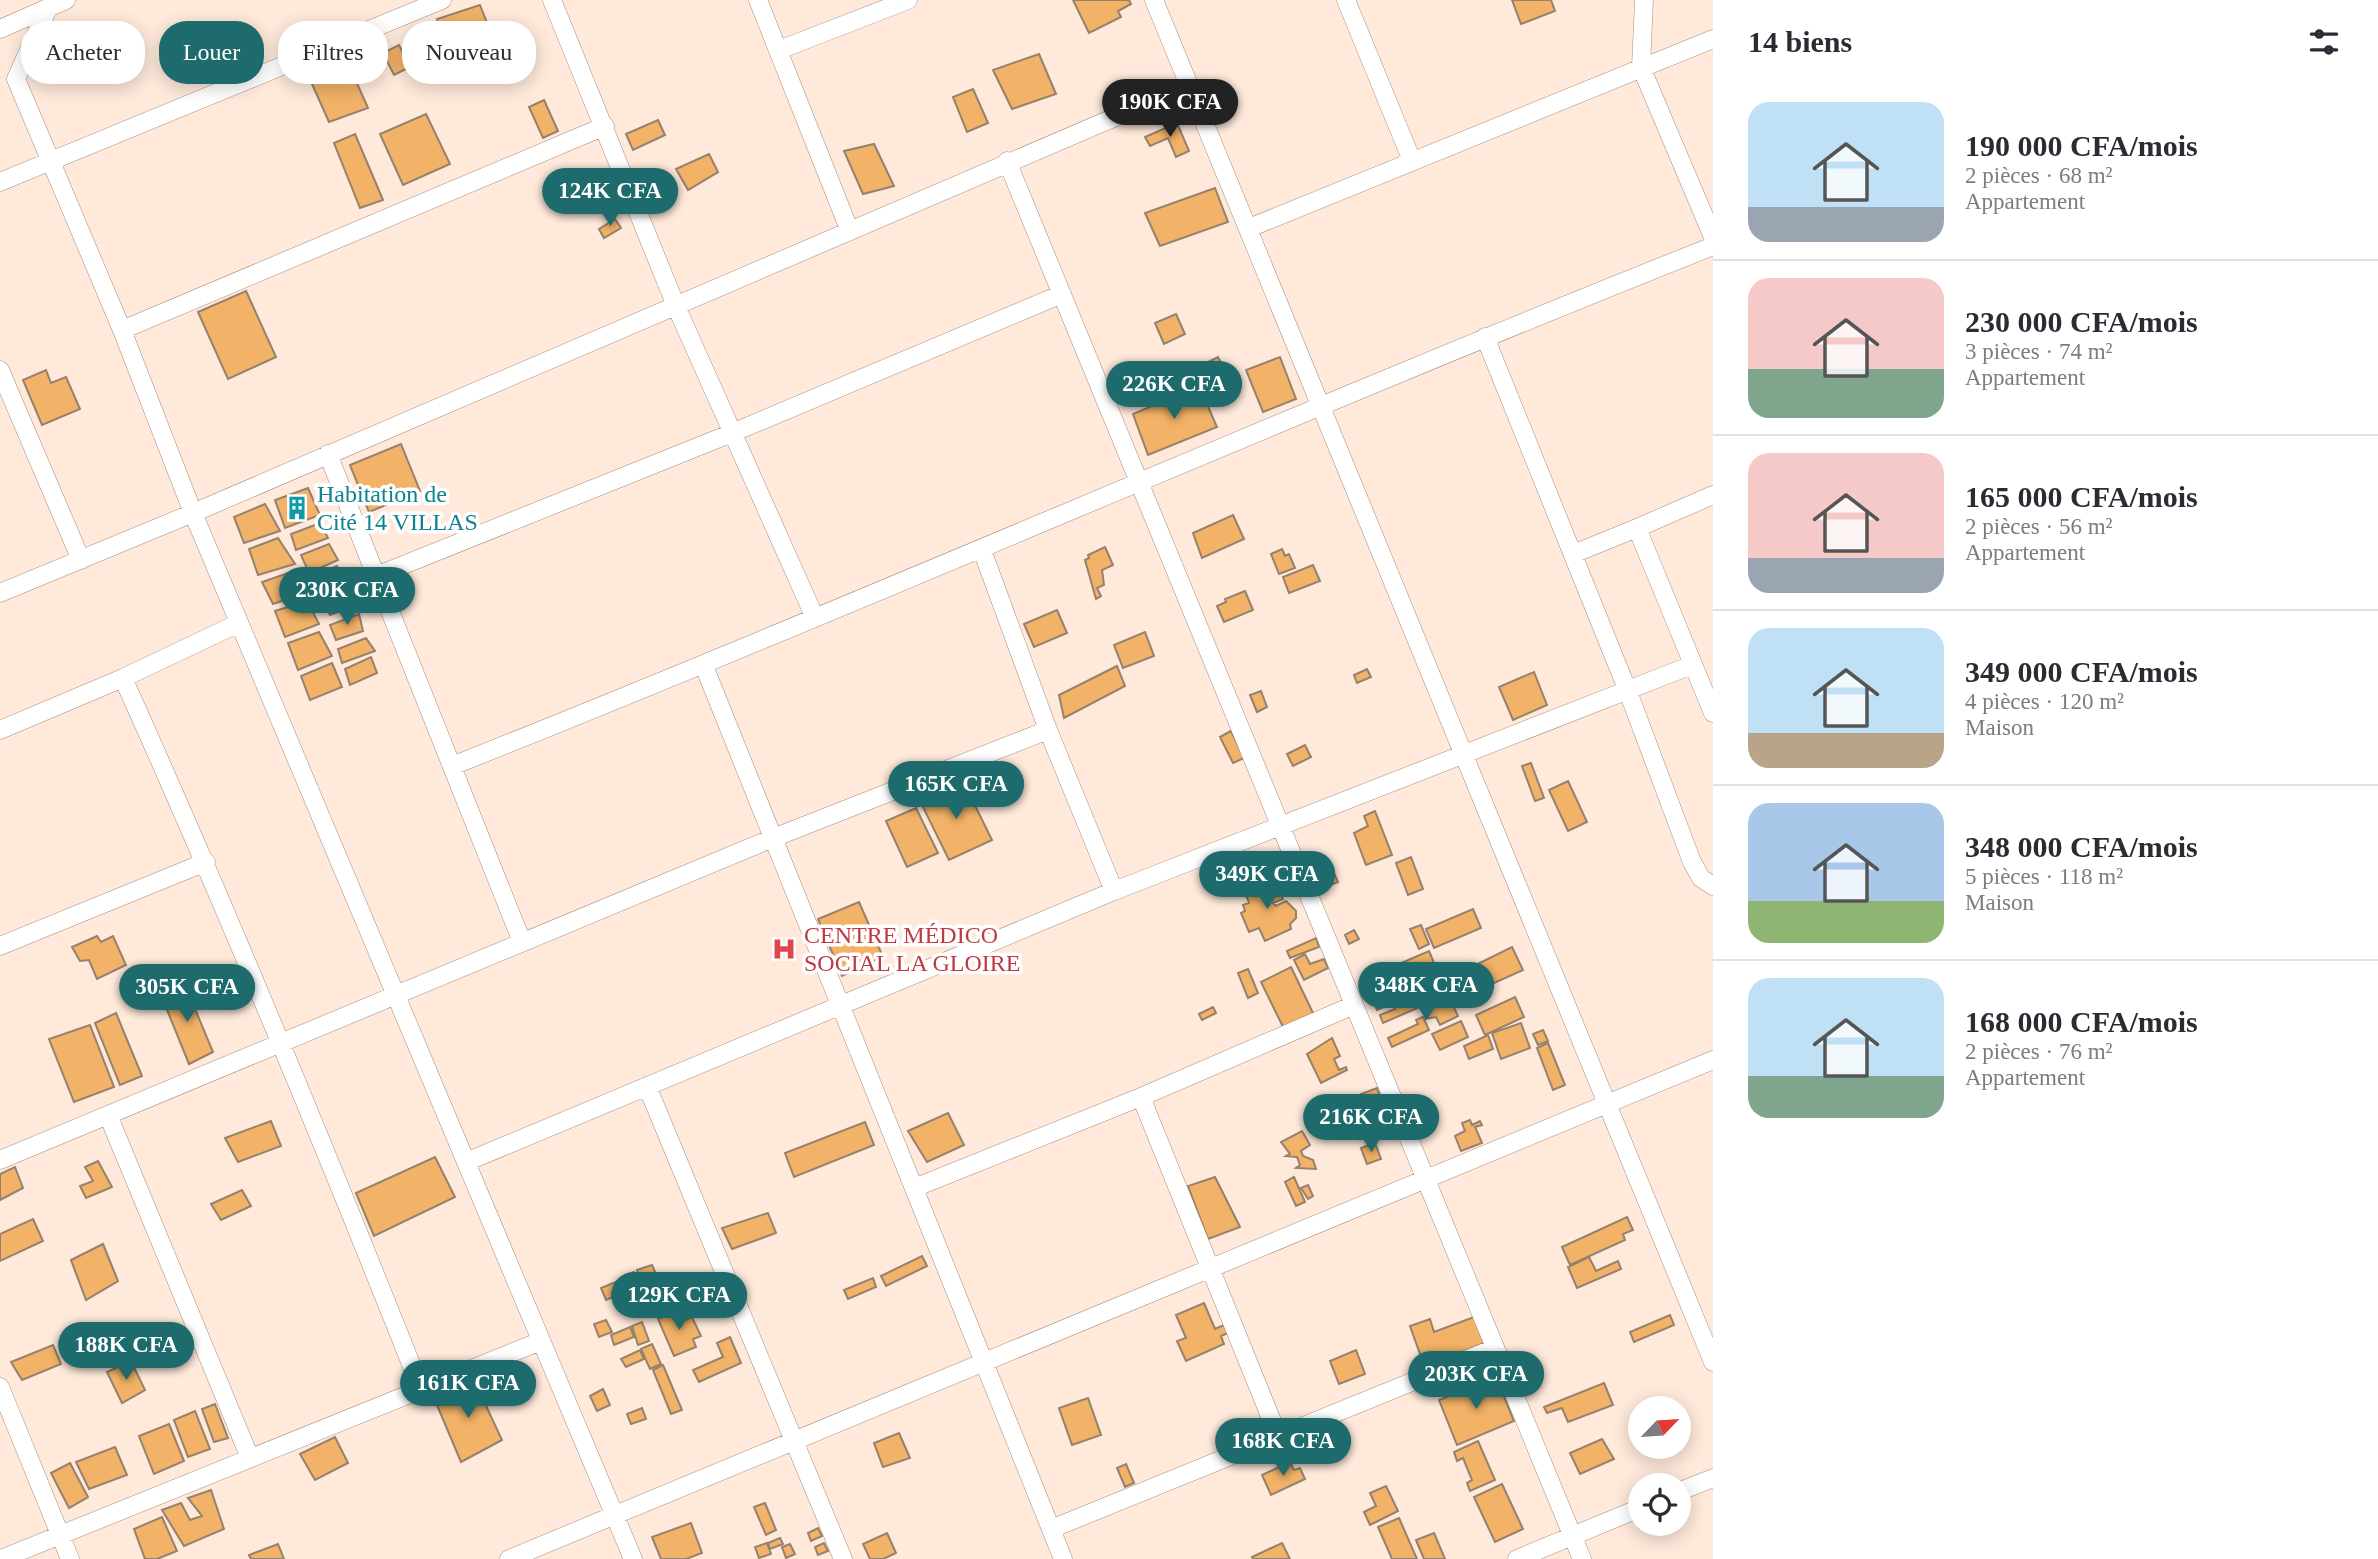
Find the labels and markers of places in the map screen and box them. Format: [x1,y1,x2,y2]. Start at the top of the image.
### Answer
pin: 190K CFA [1098,80,1242,139]
pin: 124K CFA [538,168,682,228]
pin: 226K CFA [1102,362,1246,421]
place label: Habitation de Cité 14 VILLAS [317,481,478,535]
building icon: Habitation de Cité 14 VILLAS [283,494,311,522]
pin: 230K CFA [275,568,419,627]
pin: 165K CFA [884,762,1028,821]
pin: 349K CFA [1195,852,1339,911]
place label: CENTRE MÉDICO SOCIAL LA GLOIRE [804,922,1020,976]
hospital icon: CENTRE MÉDICO SOCIAL LA GLOIRE [770,935,798,963]
pin: 348K CFA [1354,962,1498,1022]
pin: 305K CFA [115,964,259,1024]
pin: 216K CFA [1299,1094,1443,1154]
pin: 129K CFA [607,1272,751,1332]
pin: 188K CFA [54,1322,198,1382]
pin: 203K CFA [1404,1352,1548,1411]
pin: 161K CFA [396,1360,540,1420]
pin: 168K CFA [1211,1418,1355,1478]

